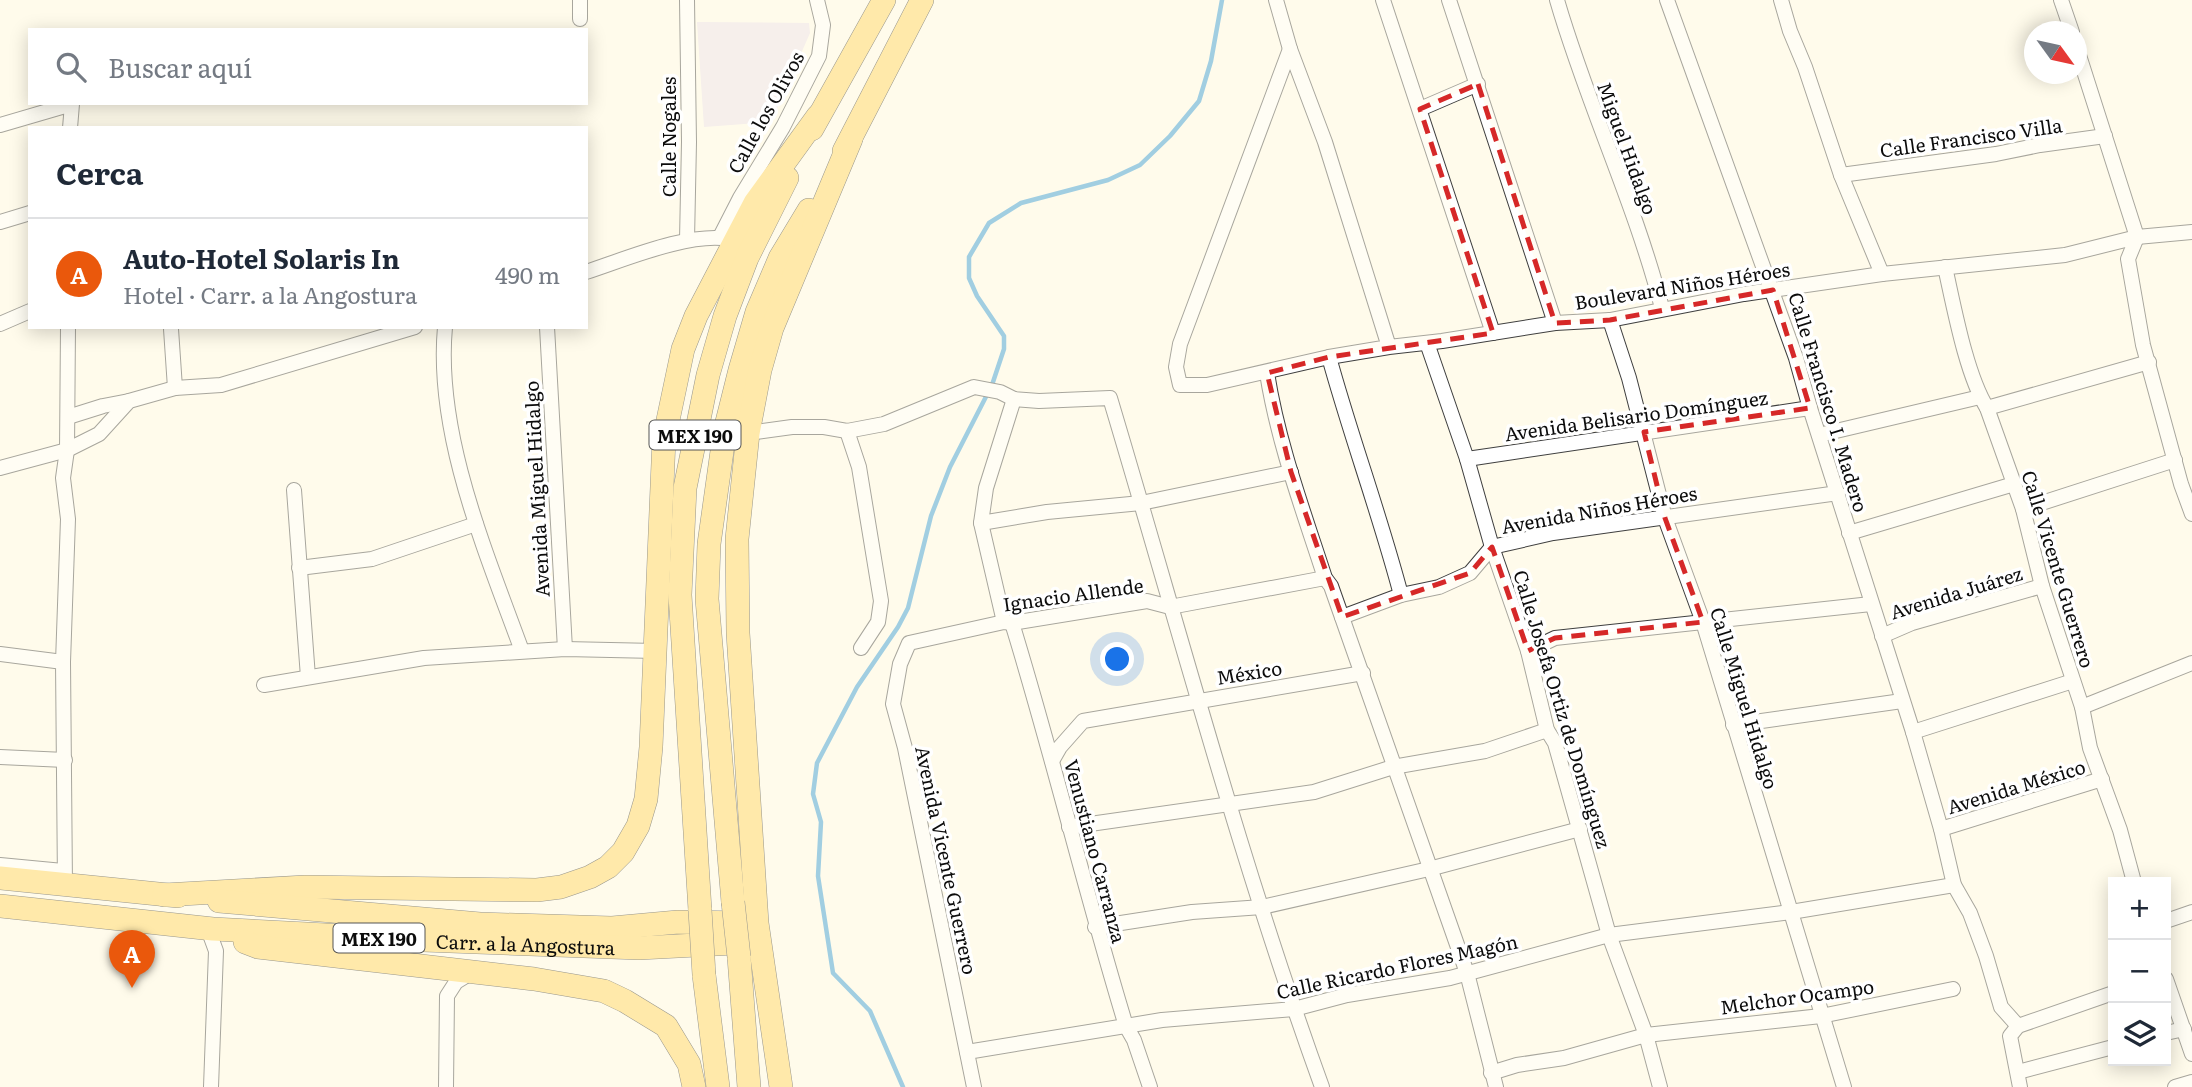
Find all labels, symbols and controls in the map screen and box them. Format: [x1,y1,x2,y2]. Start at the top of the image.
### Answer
north arrow [2024,21,2087,84]
search box [28,28,588,105]
street label: Calle los Olivos [720,46,810,178]
text: Buscar aquí [108,47,252,86]
icon: search [52,48,90,86]
street label: Calle Nogales [654,76,682,197]
street label: Miguel Hidalgo [1591,78,1665,218]
street label: Calle Francisco Villa [1878,110,2065,164]
text: Cerca [56,150,143,194]
text: Auto-Hotel Solaris In [123,238,400,277]
street label: Boulevard Niños Héroes [1572,254,1792,316]
text: A [70,257,88,291]
text: 490 m [495,257,560,291]
text: Hotel · Carr. a la Angostura [123,277,417,311]
street label: Calle Francisco I. Madero [1782,288,1876,516]
street label: Avenida Miguel Hidalgo [516,380,556,598]
street label: Avenida Belisario Domínguez [1503,383,1769,447]
road number: MEX 190 [650,421,740,450]
street label: Calle Vicente Guerrero [2016,467,2102,671]
street label: Avenida Niños Héroes [1499,478,1699,540]
street label: Avenida Juárez [1886,559,2026,625]
street label: Calle Josefa Ortiz de Domínguez [1507,566,1619,852]
street label: Ignacio Allende [1001,570,1145,618]
street label: Calle Miguel Hidalgo [1704,604,1786,792]
your location [1100,642,1134,676]
street label: México [1214,653,1284,691]
street label: Avenida Vicente Guerrero [909,743,985,977]
street label: Avenida México [1943,752,2089,820]
street label: Venustiano Carranza [1058,756,1134,947]
map controls [2108,877,2171,1066]
button: + [2108,877,2171,940]
road number: MEX 190 [334,923,424,953]
street label: Carr. a la Angostura [435,926,616,961]
street label: Calle Ricardo Flores Magón [1274,927,1520,1005]
pin: A [109,930,155,988]
button: − [2108,940,2171,1003]
street label: Melchor Ocampo [1718,971,1876,1021]
button: layers [2108,1003,2171,1066]

